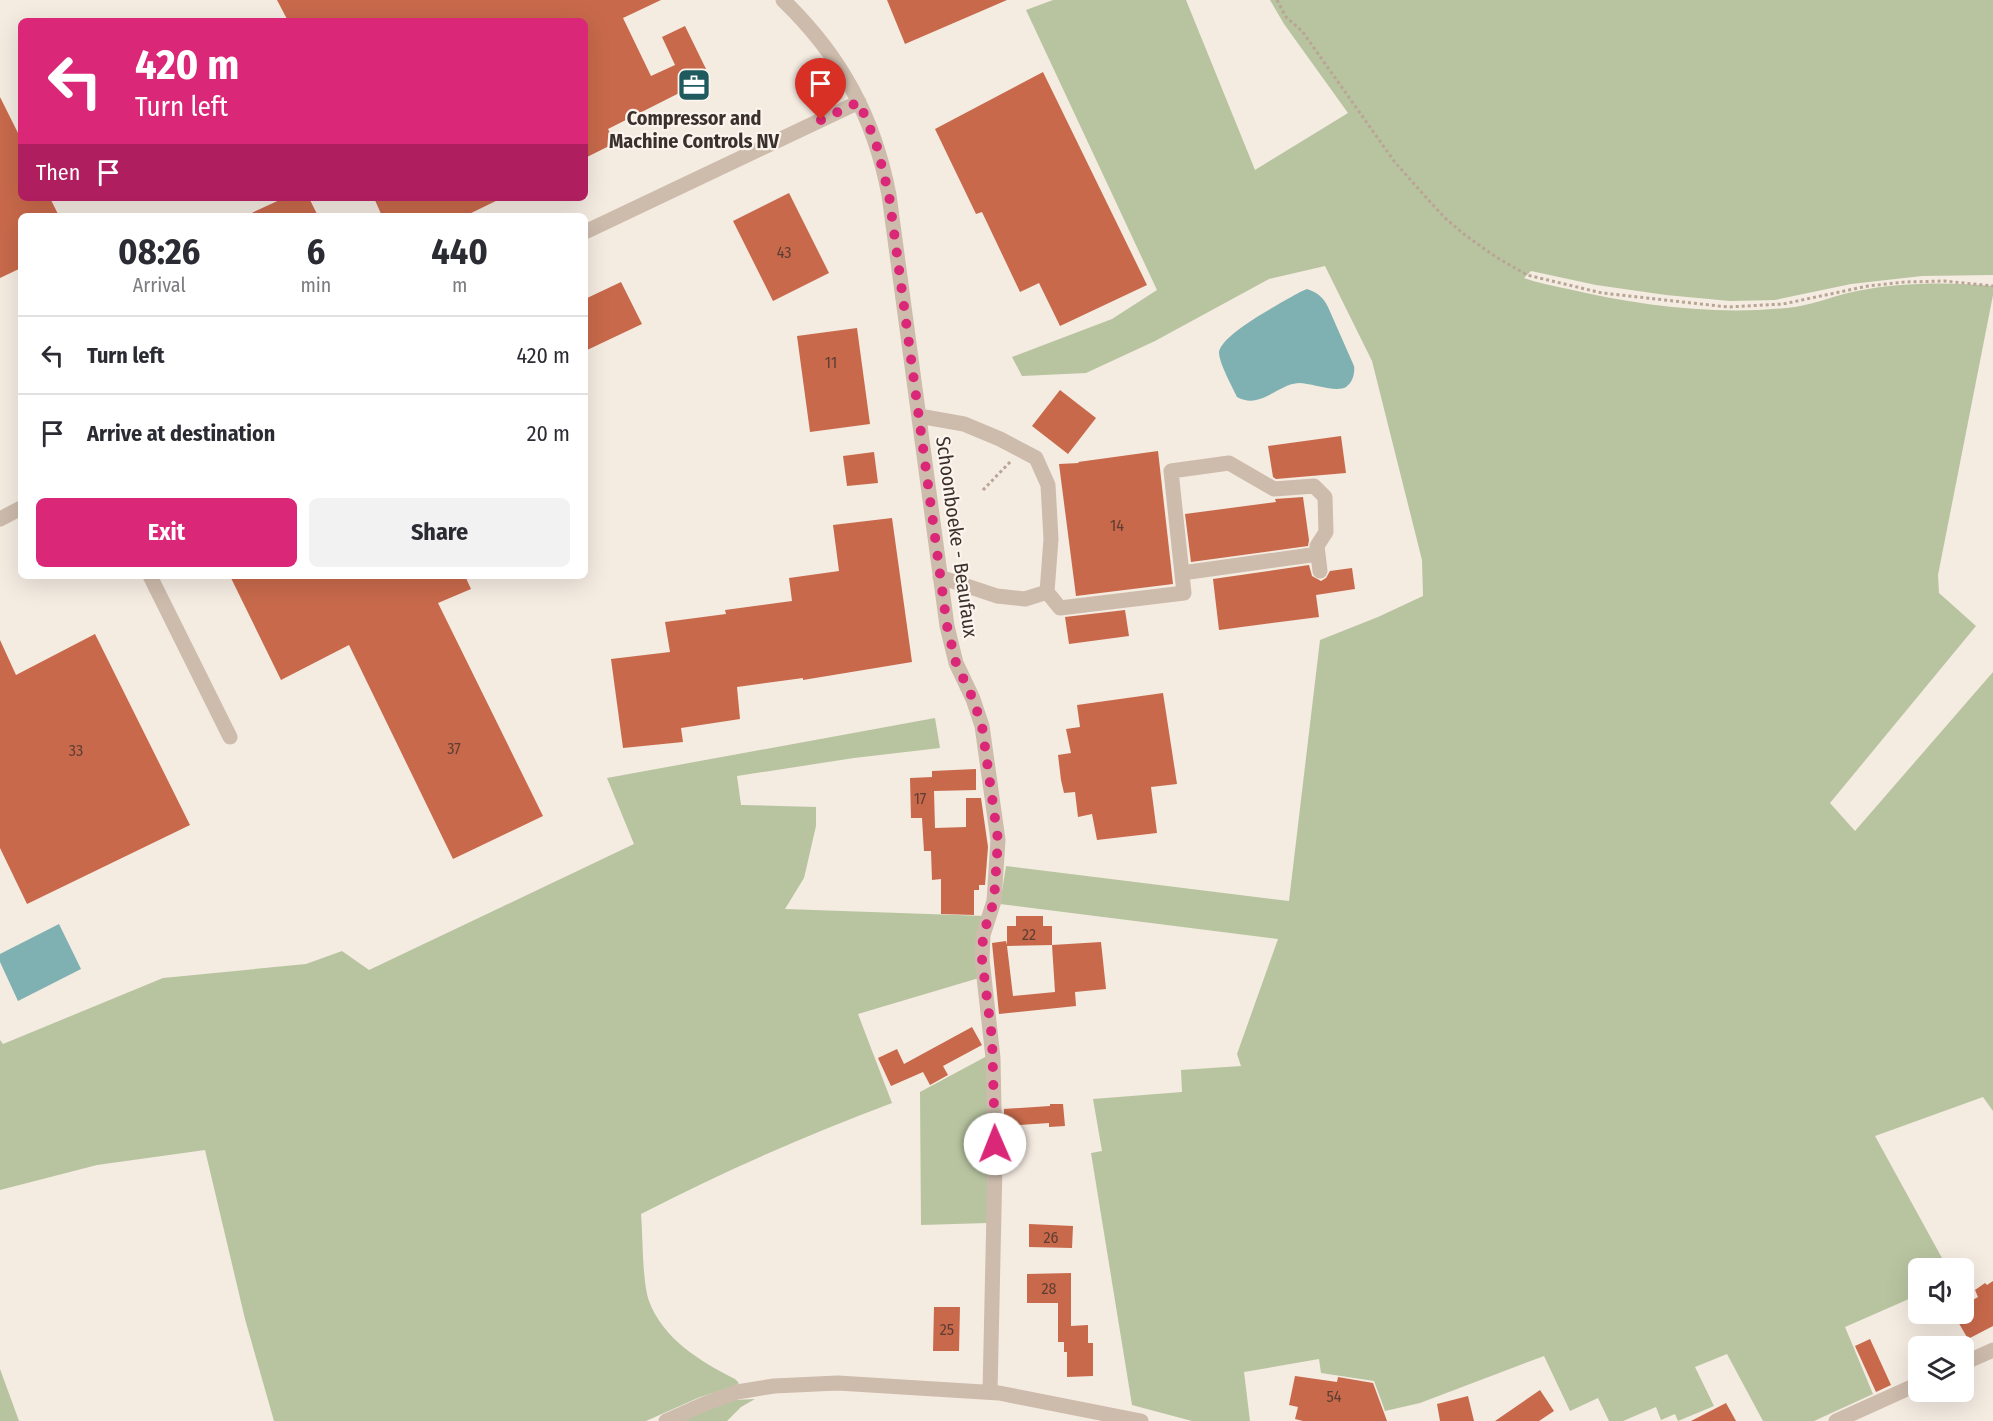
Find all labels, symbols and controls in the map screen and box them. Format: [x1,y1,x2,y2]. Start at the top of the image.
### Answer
text: 420 m [135,40,239,90]
icon: left [36,42,114,120]
pin [795,58,846,120]
office icon: Compressor and Machine Controls NV [676,67,712,103]
icon: arrive [804,67,837,100]
text: Turn left [135,91,228,123]
place label: Compressor and Machine Controls NV [609,106,780,153]
icon: arrive [92,156,125,189]
text: Then [36,159,80,186]
text: 08:26 [118,230,200,274]
text: 6 [306,230,325,274]
text: 440 [431,230,488,274]
house number: 43 [777,243,791,262]
text: Arrival [133,273,186,297]
text: min [300,273,331,297]
text: m [452,273,467,297]
icon: left [36,339,69,372]
text: Turn left [87,342,165,369]
text: 420 m [516,342,570,369]
house number: 11 [825,353,837,372]
icon: arrive [36,417,69,450]
text: Arrive at destination [87,420,275,447]
text: 20 m [527,420,570,447]
street label: Schoonboeke - Beaufaux [931,435,983,639]
button: Exit [36,498,297,567]
button: Share [309,498,570,567]
house number: 14 [1110,516,1124,535]
house number: 37 [447,739,461,758]
house number: 33 [69,741,83,760]
house number: 17 [914,789,927,808]
house number: 22 [1022,925,1036,944]
position arrow [963,1112,1027,1176]
house number: 26 [1044,1228,1059,1247]
map controls [1908,1258,1974,1402]
button: sound [1908,1258,1974,1324]
house number: 28 [1041,1279,1057,1298]
house number: 25 [940,1320,954,1339]
button: layers [1908,1336,1974,1402]
house number: 54 [1326,1387,1342,1406]

